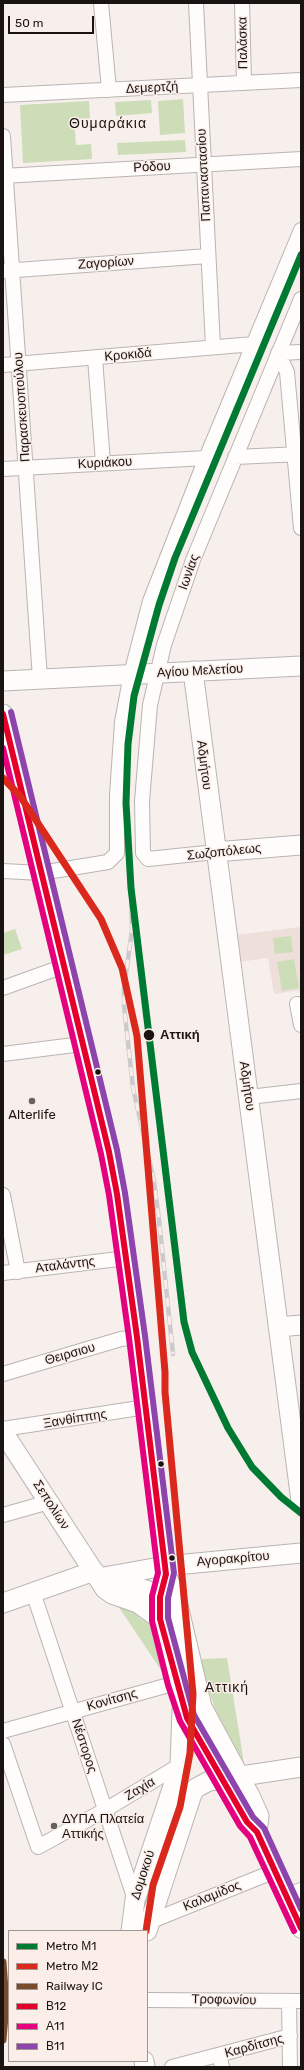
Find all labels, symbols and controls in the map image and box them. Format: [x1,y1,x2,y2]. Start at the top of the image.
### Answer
scale bar [10,8,96,34]
text: 50 m [15,16,43,30]
street label: Παλάσκα [235,17,251,69]
street label: Δεμερτζή [125,79,179,97]
district label: Θυμαράκια [69,116,147,132]
street label: Παπαναστασίου [194,128,214,222]
street label: Ρόδου [133,158,171,176]
street label: Ζαγορίων [77,253,135,273]
street label: Κροκιδά [104,345,152,365]
street label: Παρασκευοπούλου [10,352,34,462]
street label: Κυριάκου [77,454,133,472]
street label: Ιωνίας [175,552,203,592]
street label: Αγίου Μελετίου [156,661,244,681]
street label: Αδμήτου [193,739,215,791]
street label: Σωζοπόλεως [186,840,262,864]
place label: Αττική [160,1027,200,1043]
marker: Αττική [142,1028,156,1042]
street label: Αδμήτου [236,1060,258,1112]
unlabelled marker [93,1067,103,1077]
marker: Alterlife [27,1096,37,1106]
place label: Alterlife [8,1107,56,1123]
street label: Αταλάντης [34,1254,96,1276]
street label: Θειρσιου [43,1339,97,1369]
street label: Ξανθίππης [42,1406,108,1432]
unlabelled marker [156,1459,166,1469]
street label: Σεπολίων [29,1477,73,1533]
street label: Αγορακρίτου [196,1548,270,1570]
unlabelled marker [167,1553,177,1563]
district label: Αττική [205,1680,249,1696]
street label: Κονίτσης [85,1685,139,1715]
street label: Νέστορος [68,1717,100,1775]
street label: Ζαχία [122,1774,158,1804]
place label: ΔΥΠΑ Πλατεία Αττικής [62,1811,144,1842]
marker: ΔΥΠΑ Πλατεία Αττικής [49,1821,59,1831]
street label: Δομοκού [128,1848,158,1902]
street label: Καλαμίδος [181,1877,243,1915]
legend [8,1930,148,2062]
text: Metro Μ1 [46,1939,96,1953]
text: Metro Μ2 [46,1959,98,1973]
text: Railway IC [46,1979,103,1993]
street label: Τροφωνίου [191,1992,257,2008]
text: Β12 [46,1999,66,2013]
text: Α11 [46,2019,64,2033]
street label: Καρδίτσης [223,2031,285,2061]
text: Β11 [46,2039,64,2053]

